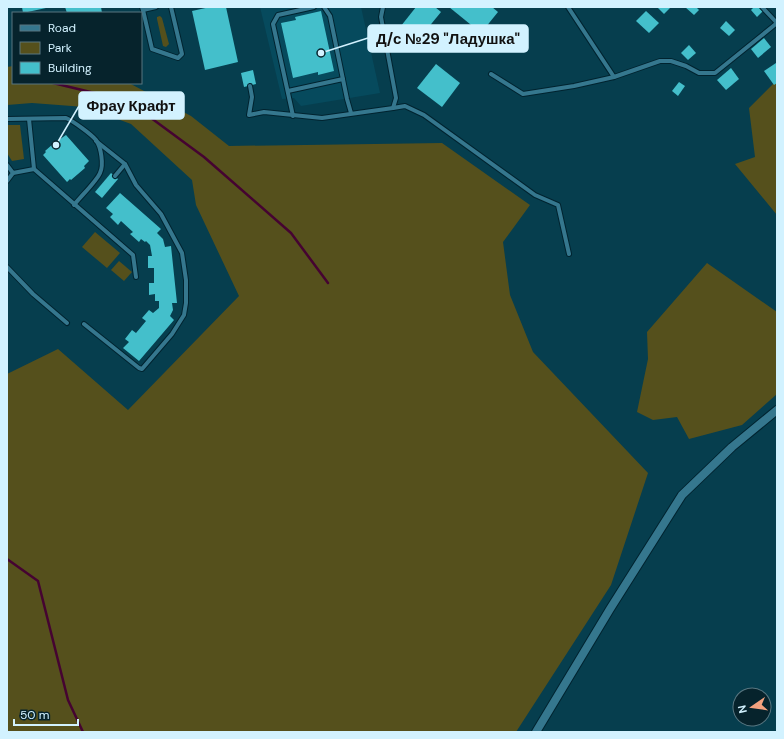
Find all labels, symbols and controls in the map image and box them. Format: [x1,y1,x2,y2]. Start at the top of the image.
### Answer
legend [12,12,142,84]
text: Road [48,20,76,36]
callout: Д/с №29 "Ладушка" [368,25,528,52]
text: Д/с №29 "Ладушка" [376,29,520,49]
text: Park [48,40,72,56]
text: Building [48,60,92,76]
callout: Фрау Крафт [79,92,184,119]
text: Фрау Крафт [86,96,176,116]
north arrow [732,687,772,727]
scale bar [14,701,78,727]
text: N [735,704,750,715]
text: 50 m [20,707,49,723]

